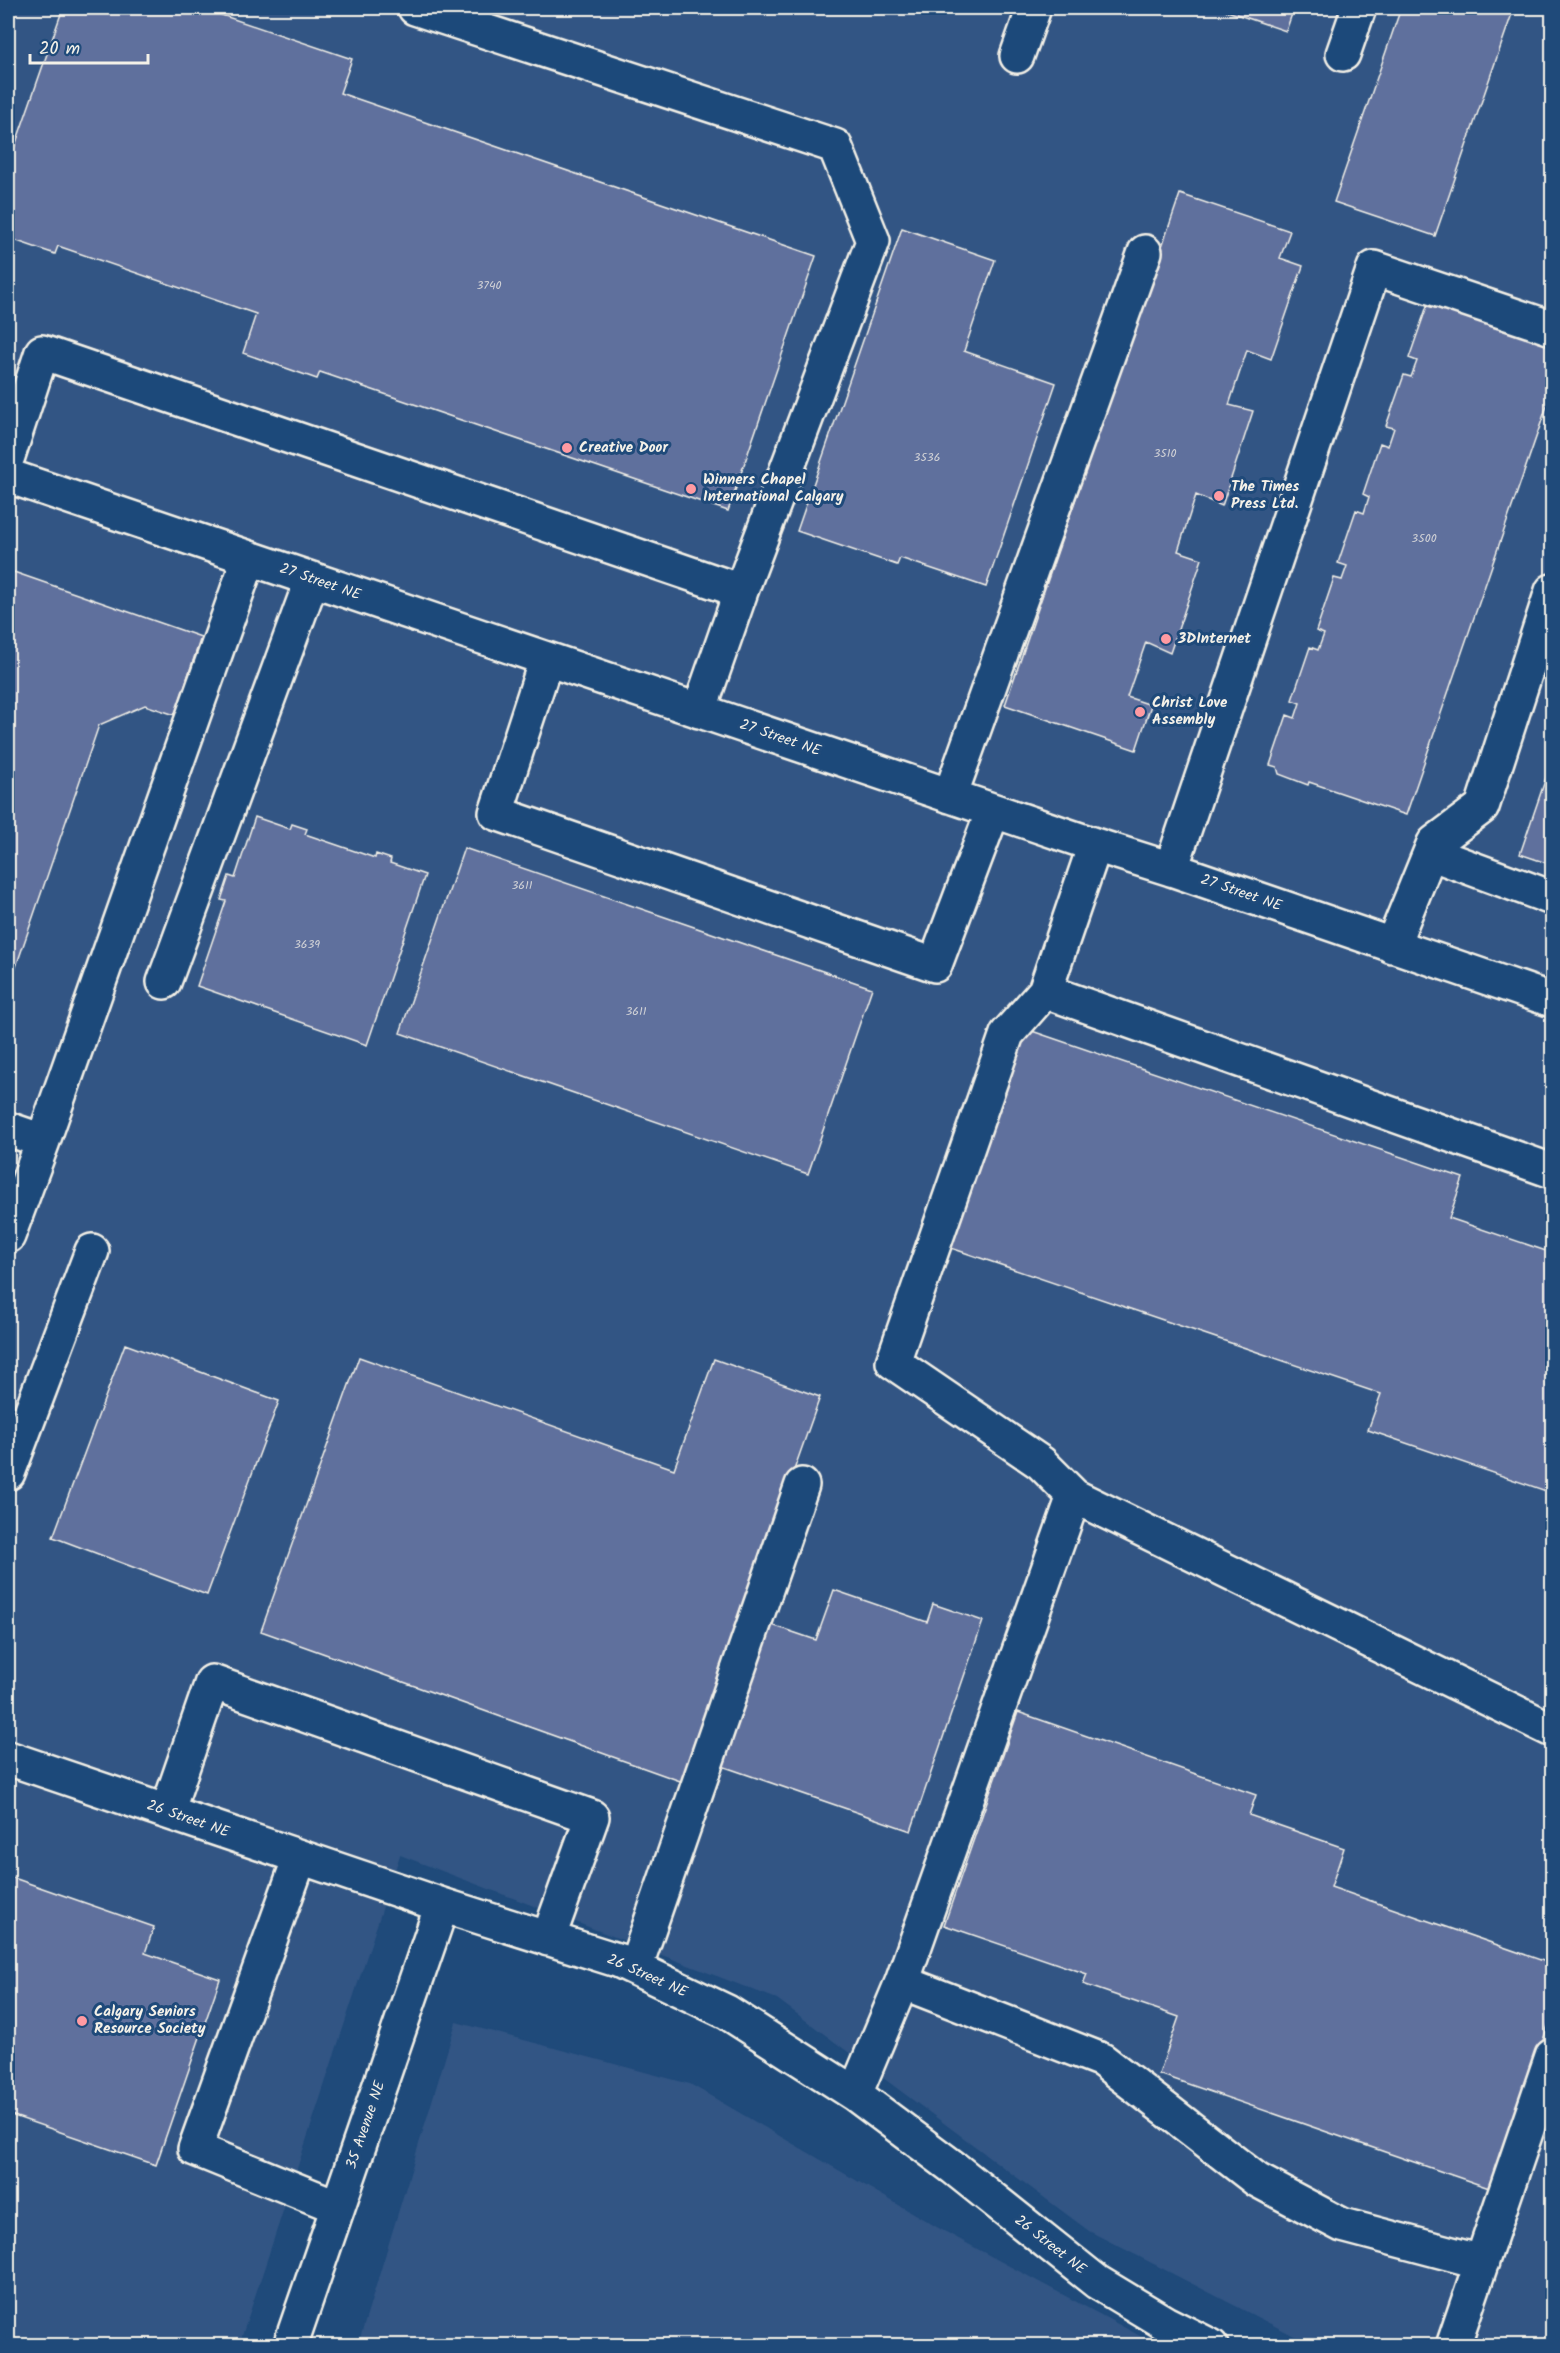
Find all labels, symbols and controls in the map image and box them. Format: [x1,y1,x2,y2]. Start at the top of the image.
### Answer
scale bar [30,27,148,65]
text: 20 m [39,35,80,64]
house number: 3740 [477,276,502,295]
place label: Creative Door [579,436,668,460]
marker: Creative Door [560,441,574,455]
house number: 3510 [1153,444,1177,463]
house number: 3536 [914,448,940,467]
place label: Winners Chapel International Calgary [703,468,844,509]
place label: The Times Press Ltd. [1231,475,1299,516]
marker: Winners Chapel International Calgary [684,482,698,496]
marker: The Times Press Ltd. [1212,489,1226,503]
house number: 3500 [1411,529,1437,548]
street label: 27 Street NE [276,557,365,608]
place label: 3DInternet [1177,627,1251,651]
marker: 3DInternet [1159,632,1173,646]
place label: Christ Love Assembly [1152,691,1228,732]
marker: Christ Love Assembly [1133,705,1147,719]
street label: 27 Street NE [736,713,825,764]
street label: 27 Street NE [1197,868,1286,919]
house number: 3611 [511,876,533,895]
house number: 3639 [294,935,320,954]
house number: 3611 [625,1002,647,1021]
street label: 26 Street NE [143,1794,234,1845]
street label: 26 Street NE [603,1948,692,2005]
place label: Calgary Seniors Resource Society [94,2000,206,2041]
marker: Calgary Seniors Resource Society [75,2014,89,2028]
street label: 35 Avenue NE [340,2077,393,2172]
street label: 26 Street NE [1009,2209,1092,2282]

